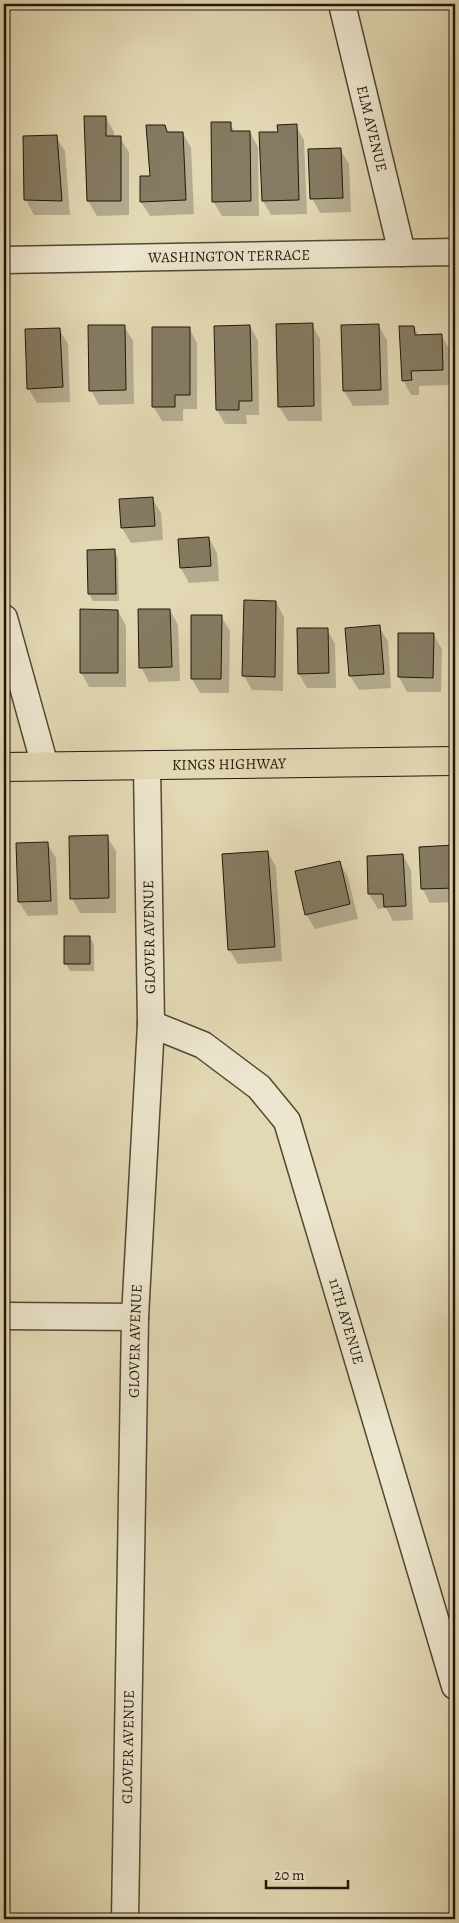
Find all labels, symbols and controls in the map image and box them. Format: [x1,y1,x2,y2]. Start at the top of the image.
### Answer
street label: ELM AVENUE [352,83,392,174]
street label: WASHINGTON TERRACE [147,245,310,267]
street label: KINGS HIGHWAY [172,753,287,775]
street label: GLOVER AVENUE [138,880,160,994]
street label: 11TH AVENUE [324,1276,369,1367]
street label: GLOVER AVENUE [124,1284,147,1398]
street label: GLOVER AVENUE [117,1690,139,1804]
scale bar [266,1858,349,1890]
text: 20 m [274,1865,305,1885]

